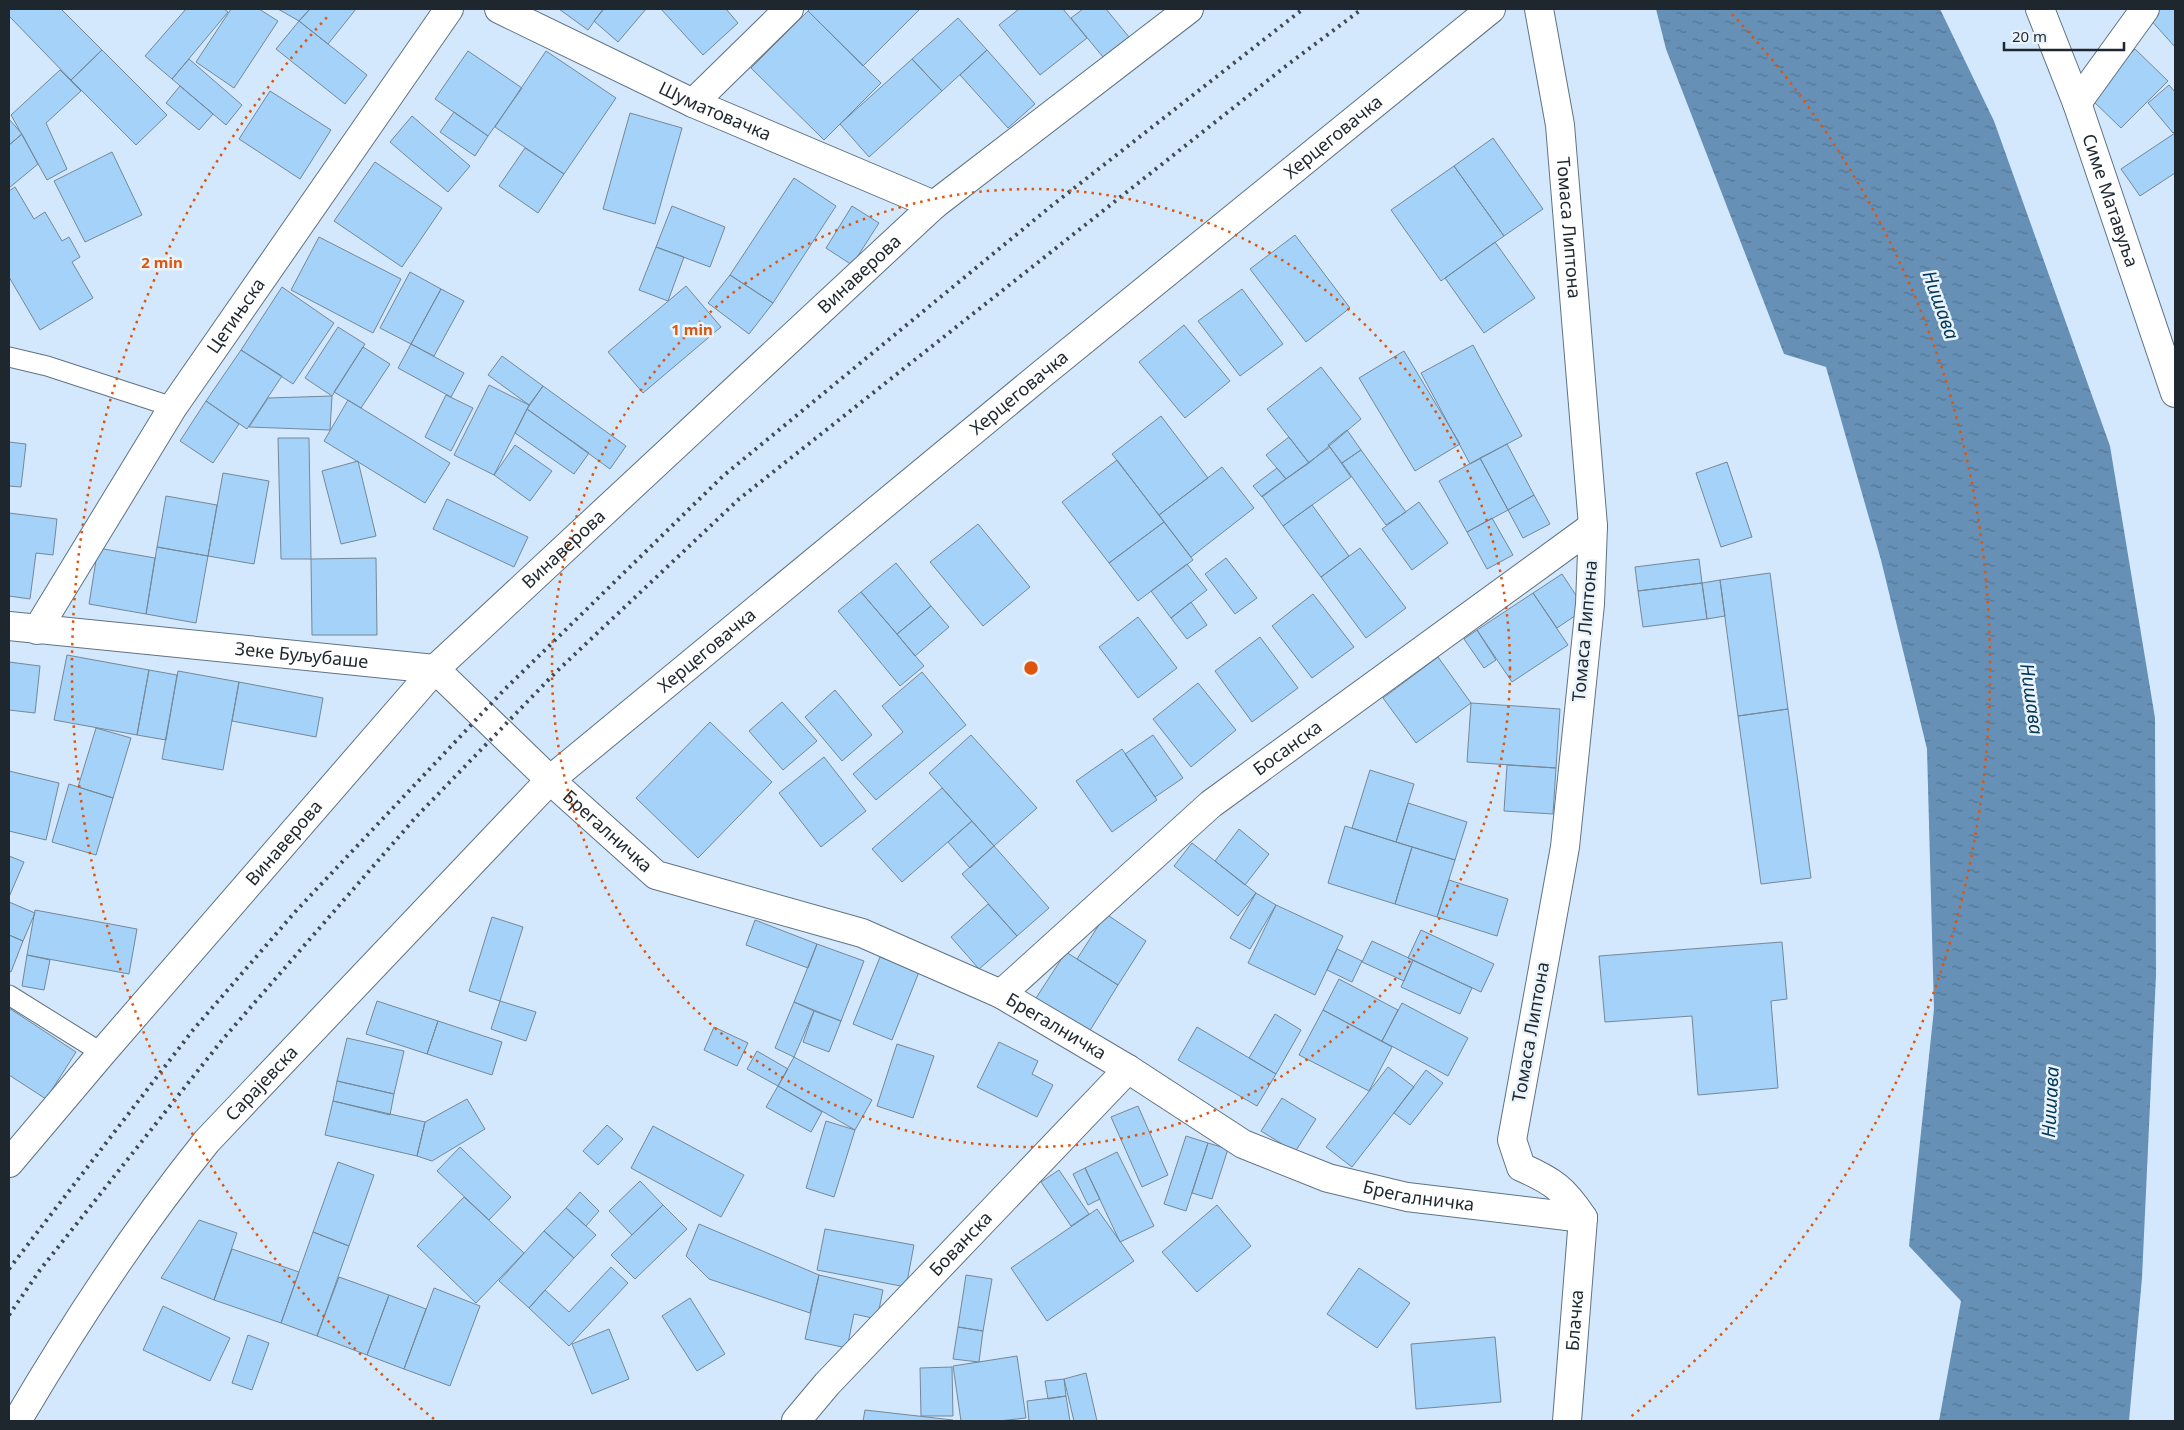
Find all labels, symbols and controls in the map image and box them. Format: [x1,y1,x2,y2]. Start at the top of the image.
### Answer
scale bar [2004,20,2124,52]
text: 20 m [2012,26,2047,46]
street label: Шуматовачка [655,75,775,146]
street label: Херцеговачка [1278,89,1387,184]
street label: Симе Матавуља [2077,130,2145,270]
street label: Томаса Липтона [1552,156,1587,299]
street label: Винаверова [812,229,906,318]
text: 2 min [141,252,183,272]
water label: Нишава [1917,267,1966,343]
street label: Цетињска [201,273,270,358]
text: 1 min [671,319,713,339]
street label: Херцеговачка [964,345,1073,440]
street label: Винаверова [516,504,610,593]
street label: Томаса Липтона [1566,559,1602,703]
street label: Херцеговачка [652,602,760,697]
street label: Зеке Буљубаше [234,636,369,673]
centre of rings [1022,659,1040,677]
water label: Нишава [2014,662,2050,736]
street label: Босанска [1248,714,1326,781]
street label: Брегалничка [558,784,658,877]
street label: Винаверова [240,794,327,890]
street label: Томаса Липтона [1506,960,1554,1104]
street label: Брегалничка [1002,987,1111,1065]
street label: Сарајевска [219,1040,302,1126]
water label: Нишава [2035,1065,2065,1138]
street label: Брегалничка [1361,1174,1476,1216]
street label: Бованска [923,1206,997,1281]
street label: Блачка [1560,1289,1588,1352]

